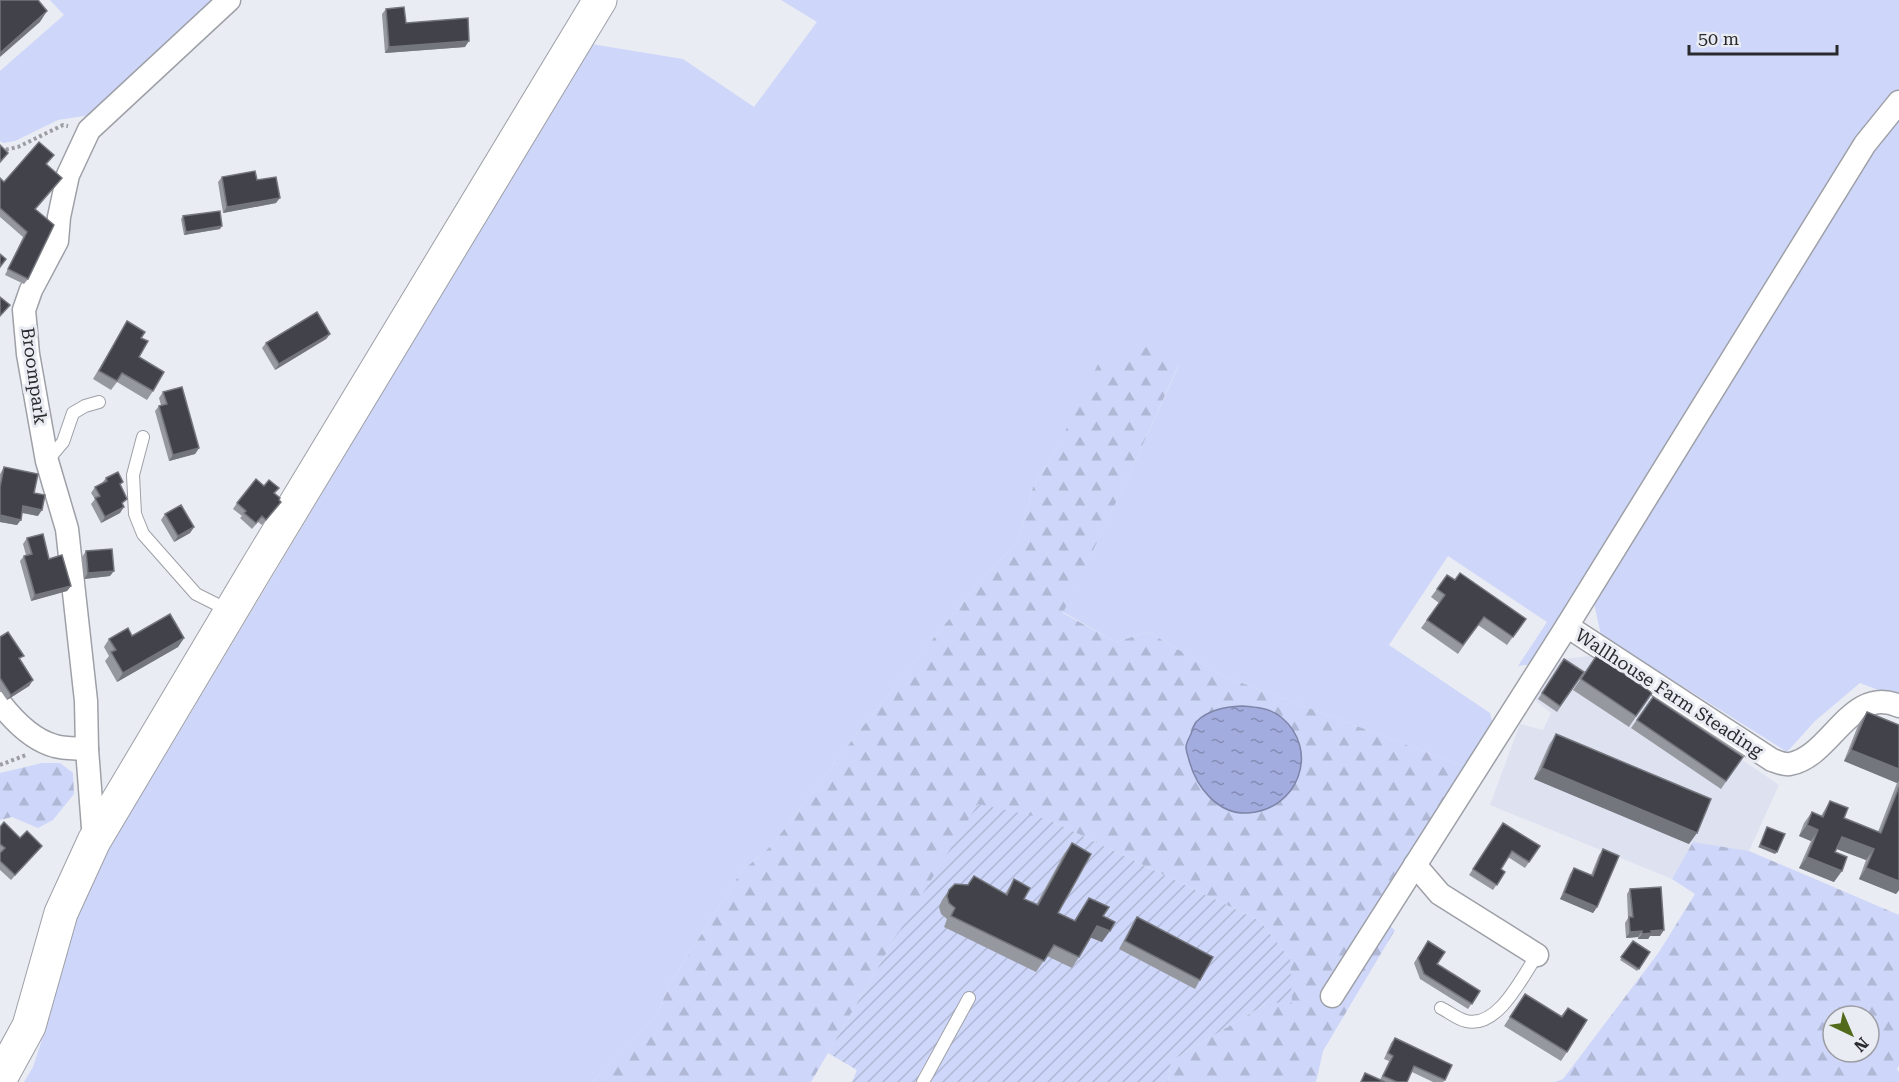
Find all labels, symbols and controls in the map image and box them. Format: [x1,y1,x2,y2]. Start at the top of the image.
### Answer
scale bar [1689,18,1838,56]
text: 50 m [1698,28,1739,49]
street label: Broompark [17,326,52,426]
street label: Wallhouse Farm Steading [1572,624,1768,762]
north arrow [1821,1004,1881,1064]
text: N [1850,1033,1872,1056]

